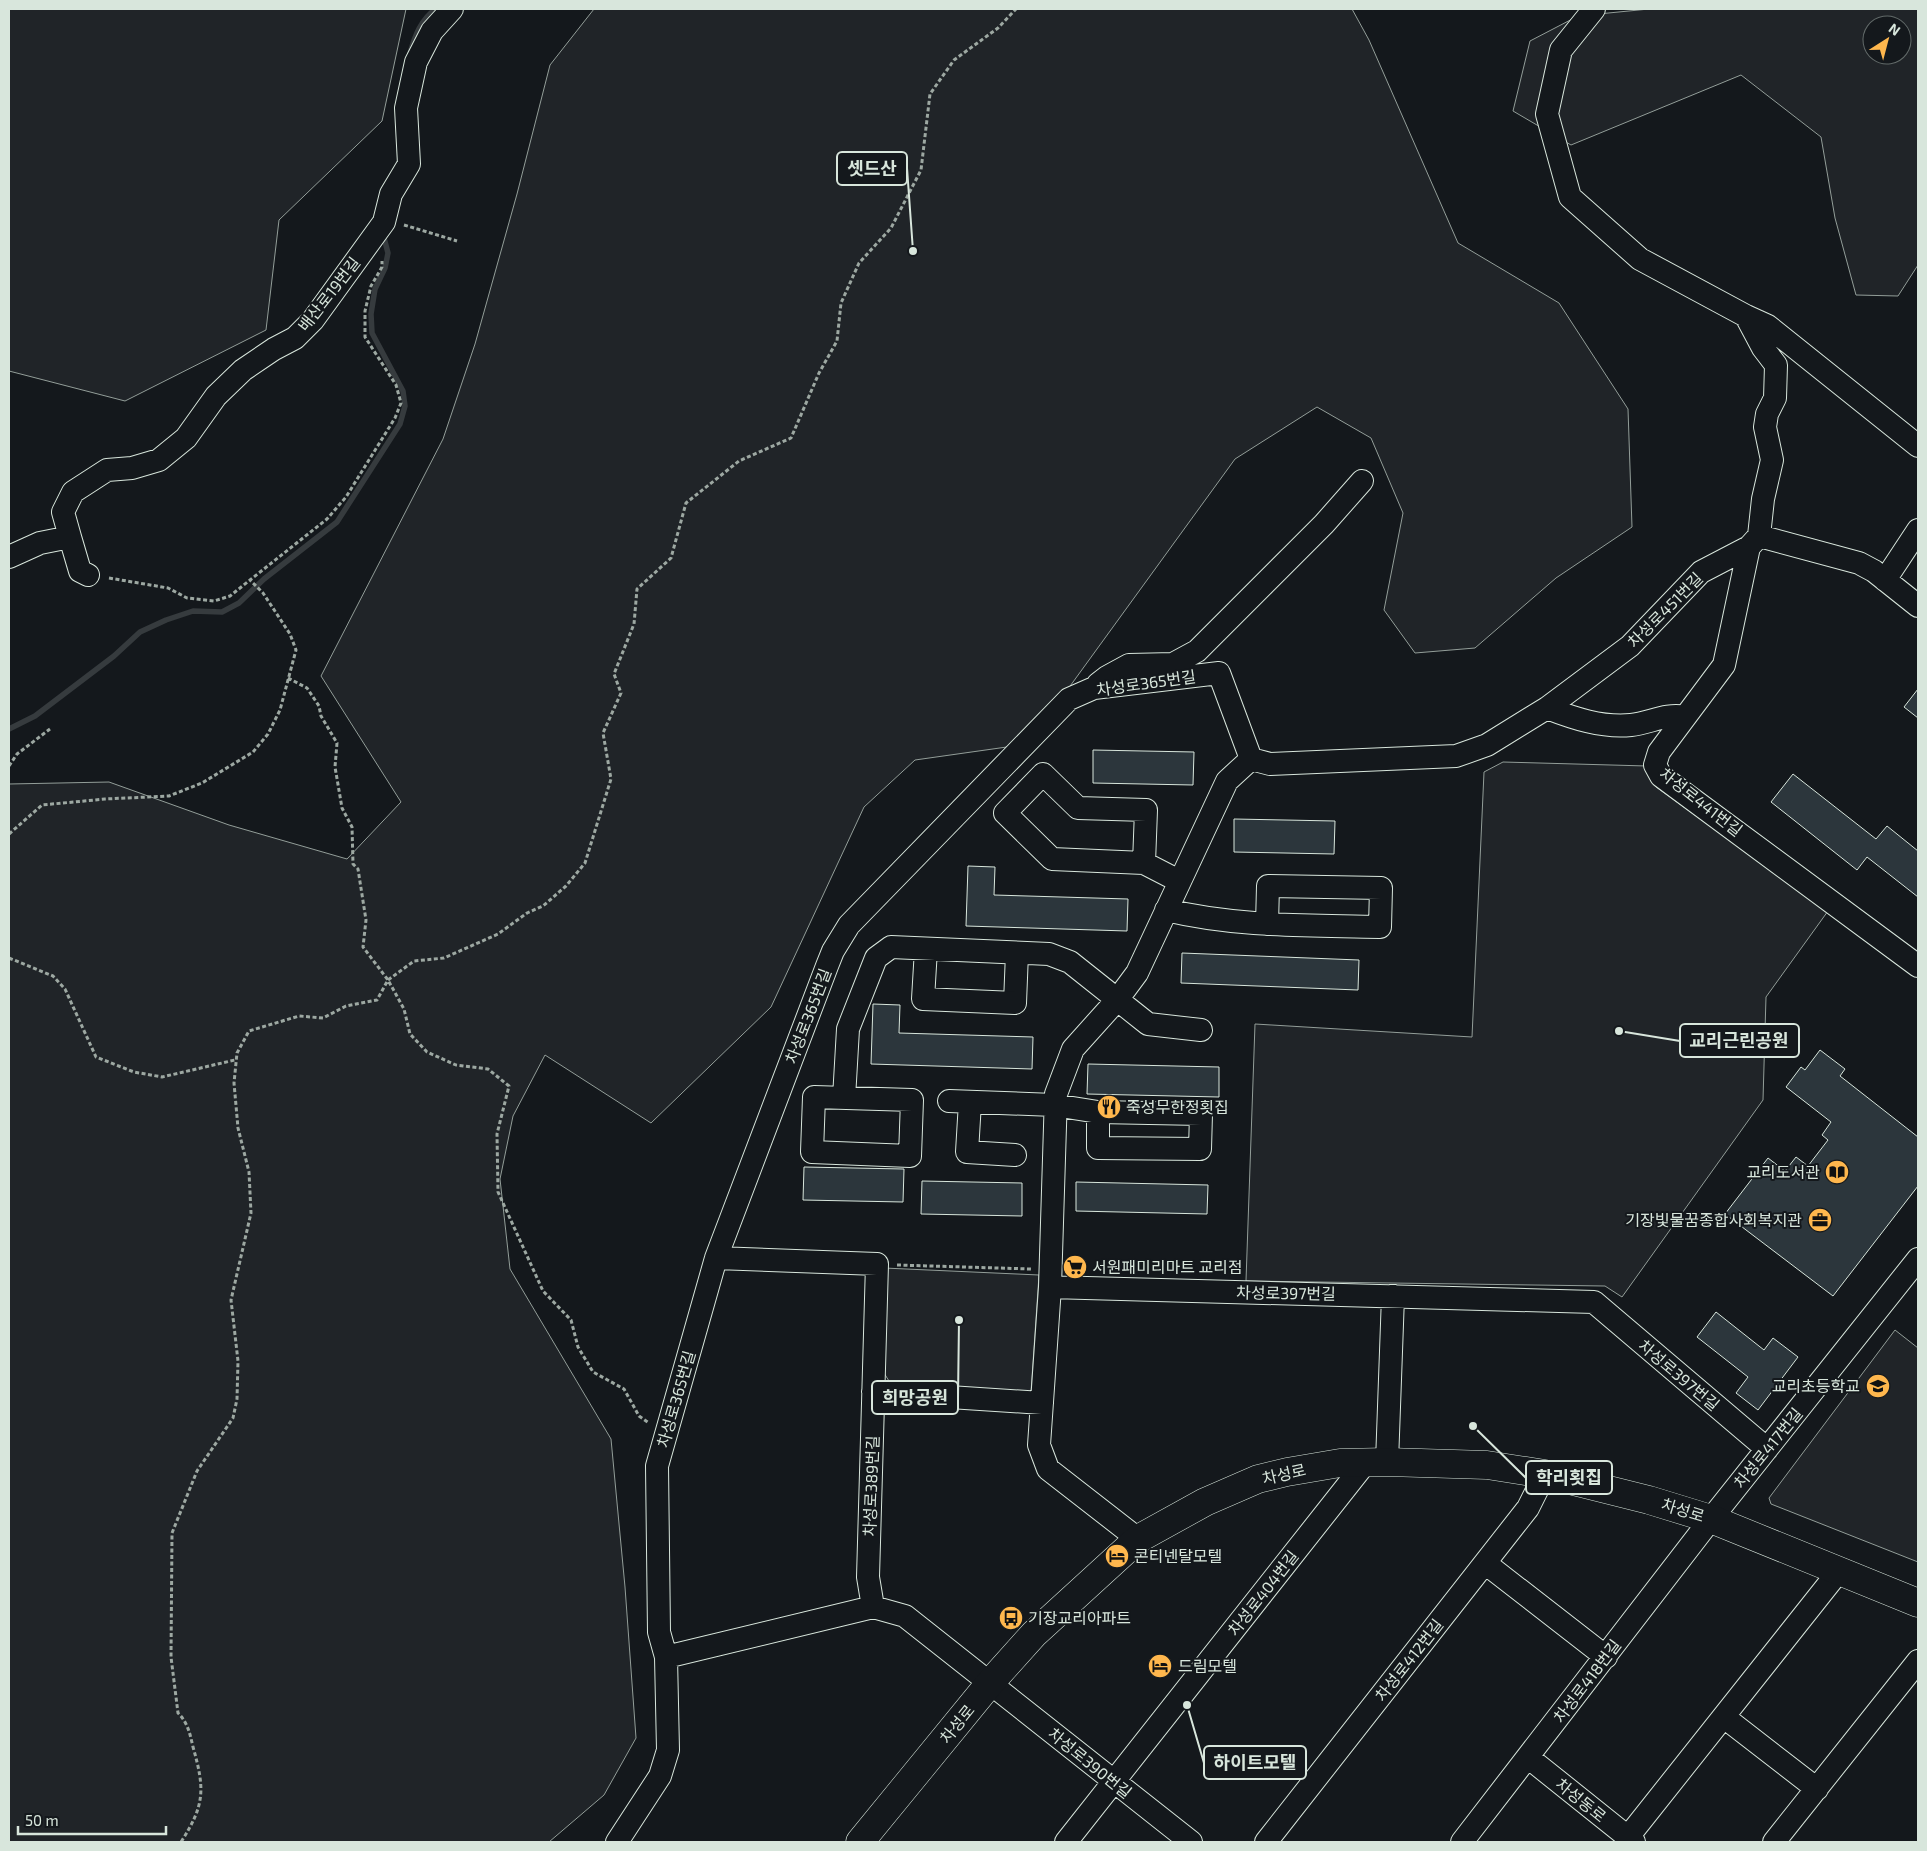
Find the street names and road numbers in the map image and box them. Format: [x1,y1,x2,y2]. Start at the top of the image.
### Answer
street label: 배산로19번길 [294,253,364,335]
street label: 차성로451번길 [1623,568,1706,651]
street label: 차성로365번길 [1095,666,1197,699]
street label: 차성로441번길 [1656,763,1746,840]
street label: 차성로365번길 [781,966,834,1066]
street label: 차성로397번길 [1236,1282,1336,1303]
street label: 차성로397번길 [1635,1335,1724,1414]
street label: 차성로365번길 [653,1348,698,1450]
street label: 차성로417번길 [1729,1404,1806,1492]
street label: 차성로389번길 [859,1435,882,1537]
street label: 차성로 [1260,1459,1308,1488]
street label: 차성로 [1659,1494,1707,1525]
street label: 차성로404번길 [1223,1546,1302,1639]
street label: 차성로412번길 [1371,1615,1447,1704]
street label: 차성로418번길 [1549,1635,1624,1726]
street label: 차성로 [935,1700,978,1747]
street label: 차성로390번길 [1045,1723,1136,1802]
street label: 차성동로 [1552,1774,1610,1826]

